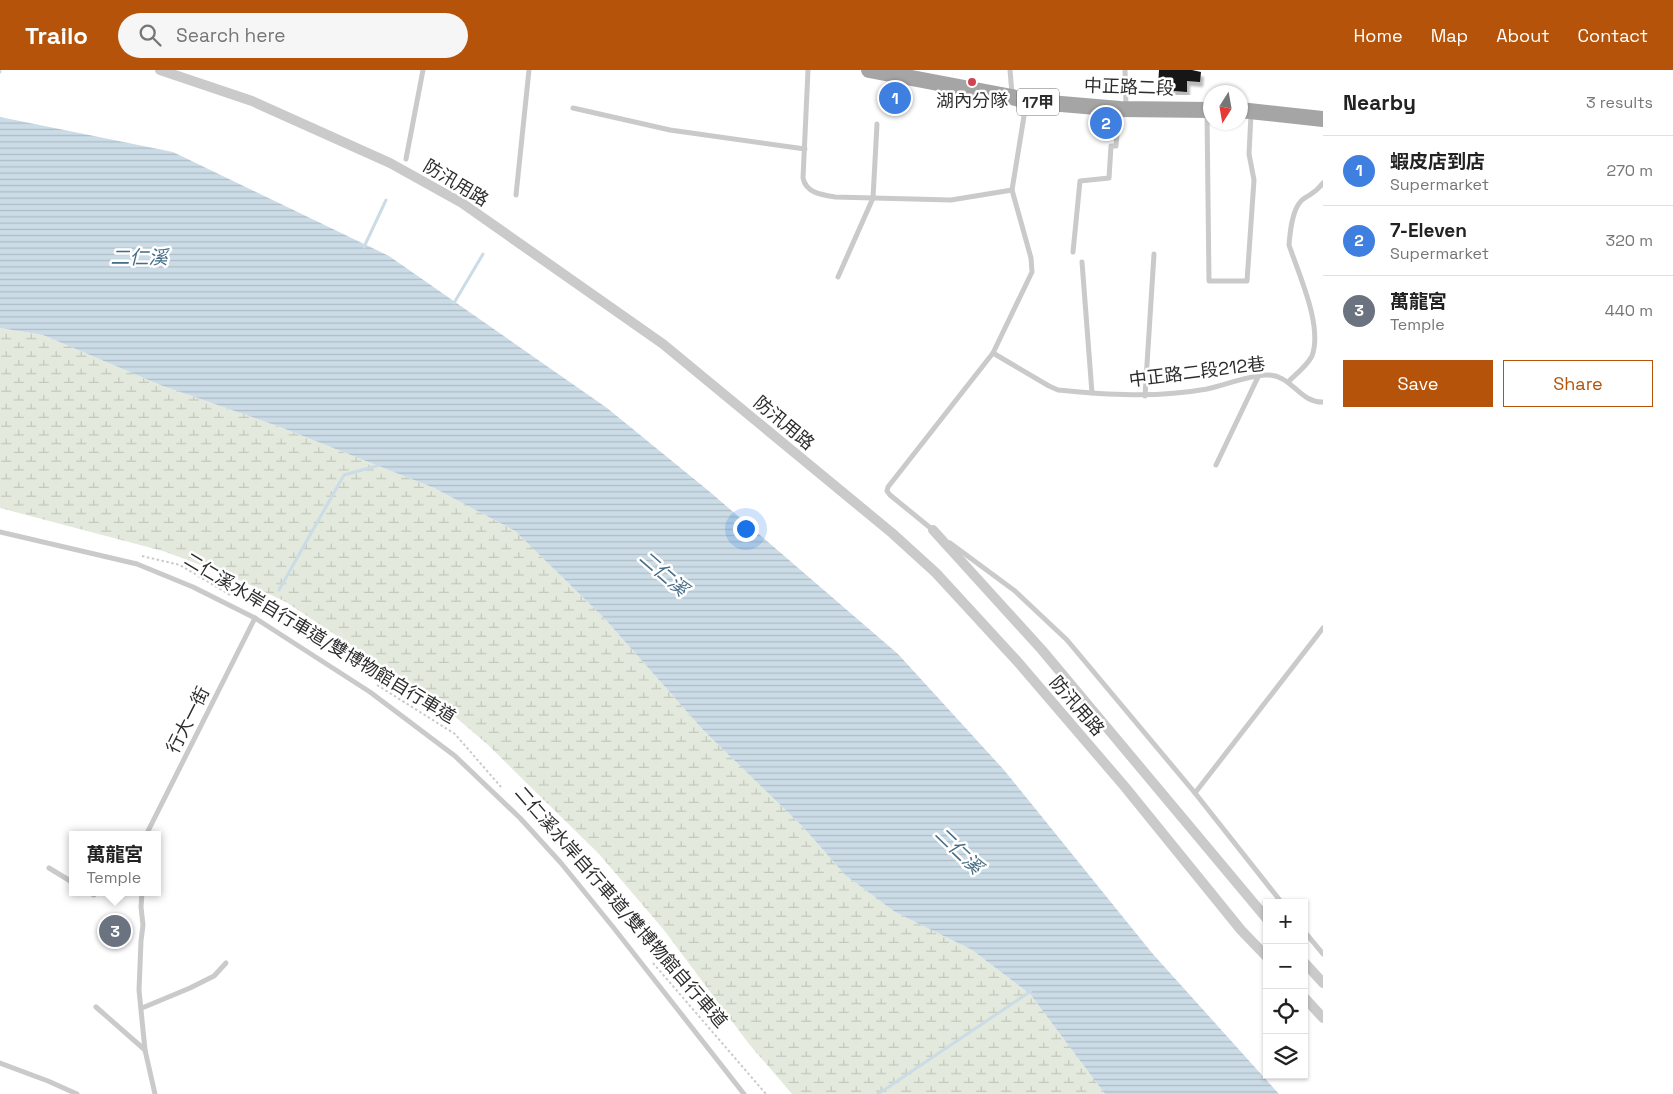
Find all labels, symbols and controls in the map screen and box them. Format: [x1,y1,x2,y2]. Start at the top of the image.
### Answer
search box [118,13,468,58]
text: Trailo [25,20,88,51]
icon: search [136,21,164,49]
text: Search here [176,23,286,48]
text: Home [1354,24,1403,47]
text: Map [1431,24,1468,47]
text: About [1496,24,1550,47]
text: Contact [1578,24,1648,47]
street label: 中正路二段 [1084,73,1174,100]
marker: 湖內分隊 [966,76,978,88]
pin: 1 [879,79,911,117]
north arrow [1203,85,1248,130]
road number: 17甲 [1017,88,1059,116]
place label: 湖內分隊 [936,89,1008,112]
text: Nearby [1343,89,1416,116]
text: 3 results [1586,92,1653,113]
pin: 2 [1090,104,1122,142]
text: 蝦皮店到店 [1390,149,1485,174]
street label: 防汛用路 [419,154,493,211]
text: 1 [1355,160,1363,181]
text: 270 m [1606,160,1653,181]
text: Supermarket [1390,174,1489,195]
text: 7-Eleven [1390,218,1467,243]
text: 2 [1354,230,1364,251]
text: 320 m [1606,230,1653,251]
text: Supermarket [1390,243,1489,264]
water label: 二仁溪 [110,245,170,270]
text: 萬龍宮 [1390,289,1447,314]
text: 3 [1354,300,1364,321]
text: 440 m [1605,300,1653,321]
text: Temple [1390,314,1445,335]
street label: 中正路二段212巷 [1127,352,1266,391]
button: Save [1343,360,1493,407]
button: Share [1503,360,1653,407]
street label: 防汛用路 [749,391,819,455]
your location [733,516,759,542]
water label: 二仁溪 [634,545,696,603]
street label: 二仁溪水岸自行車道/雙博物館自行車道 [180,547,460,728]
street label: 防汛用路 [1045,671,1110,740]
street label: 行大一街 [161,682,214,757]
street label: 二仁溪水岸自行車道/雙博物館自行車道 [510,781,733,1032]
water label: 二仁溪 [929,822,990,881]
popup [69,831,161,896]
text: 萬龍宮 [86,842,144,867]
text: Temple [86,867,141,888]
map controls [1263,899,1308,1079]
button: + [1263,899,1308,944]
pin: 3 [99,912,131,950]
button: − [1263,944,1308,989]
button: locate [1263,989,1308,1034]
button: layers [1263,1034,1308,1079]

